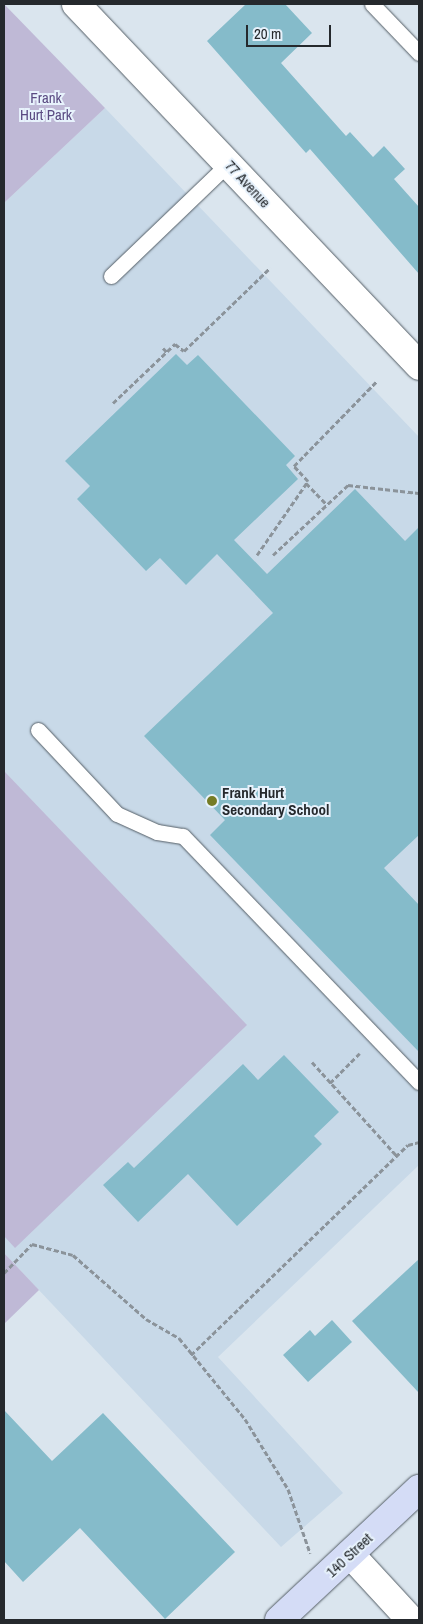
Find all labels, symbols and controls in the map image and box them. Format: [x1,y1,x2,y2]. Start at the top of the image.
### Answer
scale bar [248,15,333,47]
text: 20 m [254,23,281,44]
park label: Frank Hurt Park [20,88,72,123]
street label: 77 Avenue [221,156,275,212]
place label: Frank Hurt Secondary School [222,783,329,818]
marker: Frank Hurt Secondary School [206,795,218,807]
street label: 140 Street [322,1529,376,1581]

